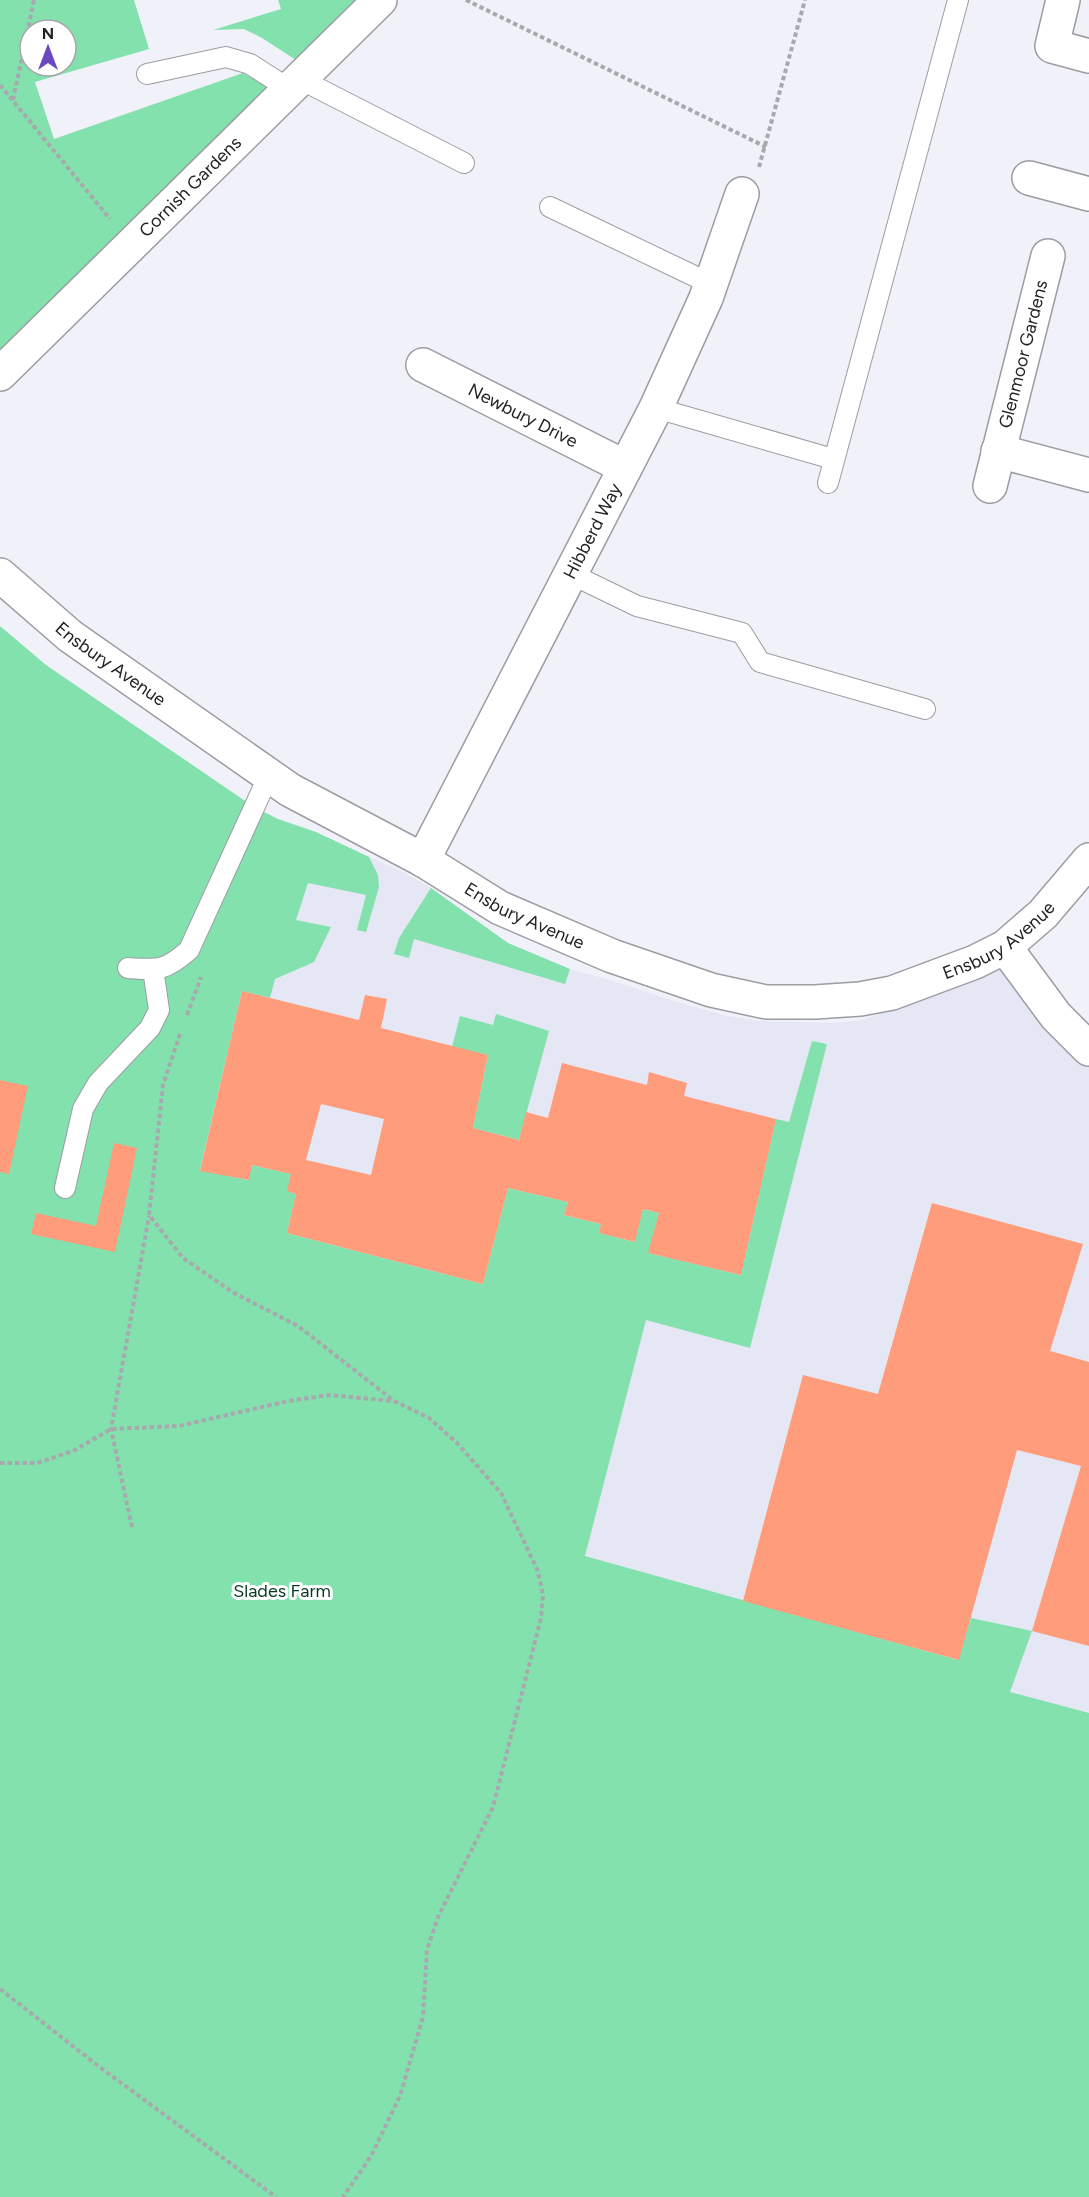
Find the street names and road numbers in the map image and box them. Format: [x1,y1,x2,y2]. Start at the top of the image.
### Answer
street label: Cornish Gardens [135,132,246,242]
street label: Glenmoor Gardens [994,278,1053,431]
street label: Newbury Drive [464,379,582,452]
street label: Hibberd Way [559,479,627,583]
street label: Ensbury Avenue [51,617,170,711]
street label: Ensbury Avenue [460,878,588,954]
street label: Ensbury Avenue [939,897,1060,984]

